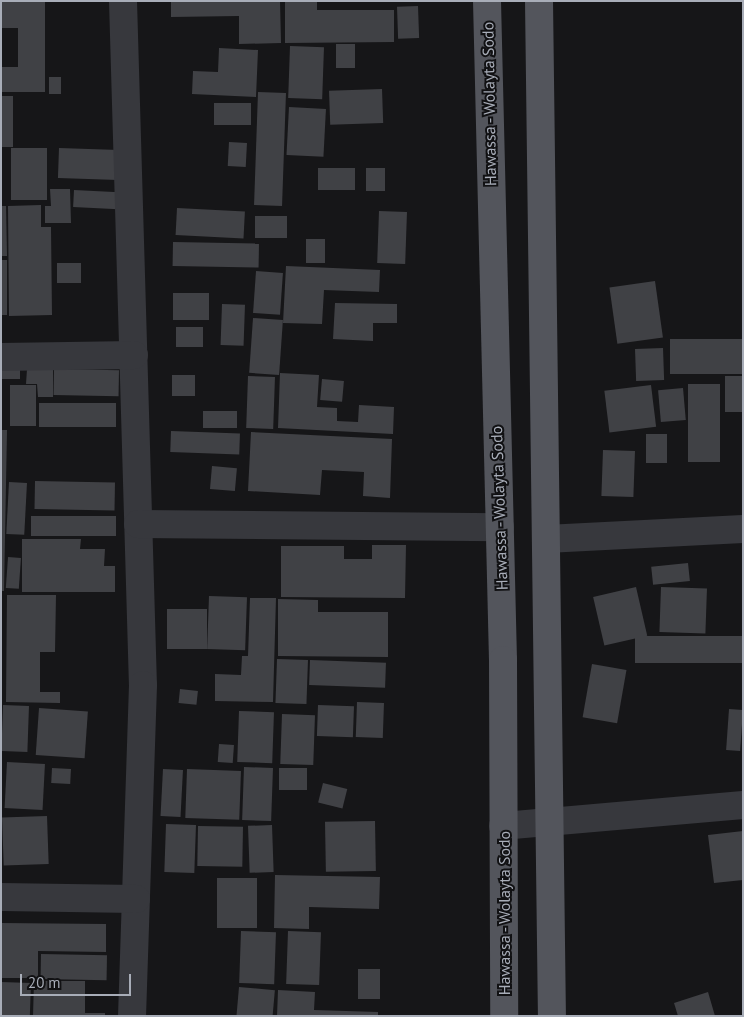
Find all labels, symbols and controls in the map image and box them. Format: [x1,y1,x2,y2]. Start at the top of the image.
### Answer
street label: Hawassa - Wolayta Sodo [478,20,500,188]
street label: Hawassa - Wolayta Sodo [486,424,512,592]
street label: Hawassa - Wolayta Sodo [494,829,514,997]
scale bar [22,964,134,996]
text: 20 m [28,973,61,992]

